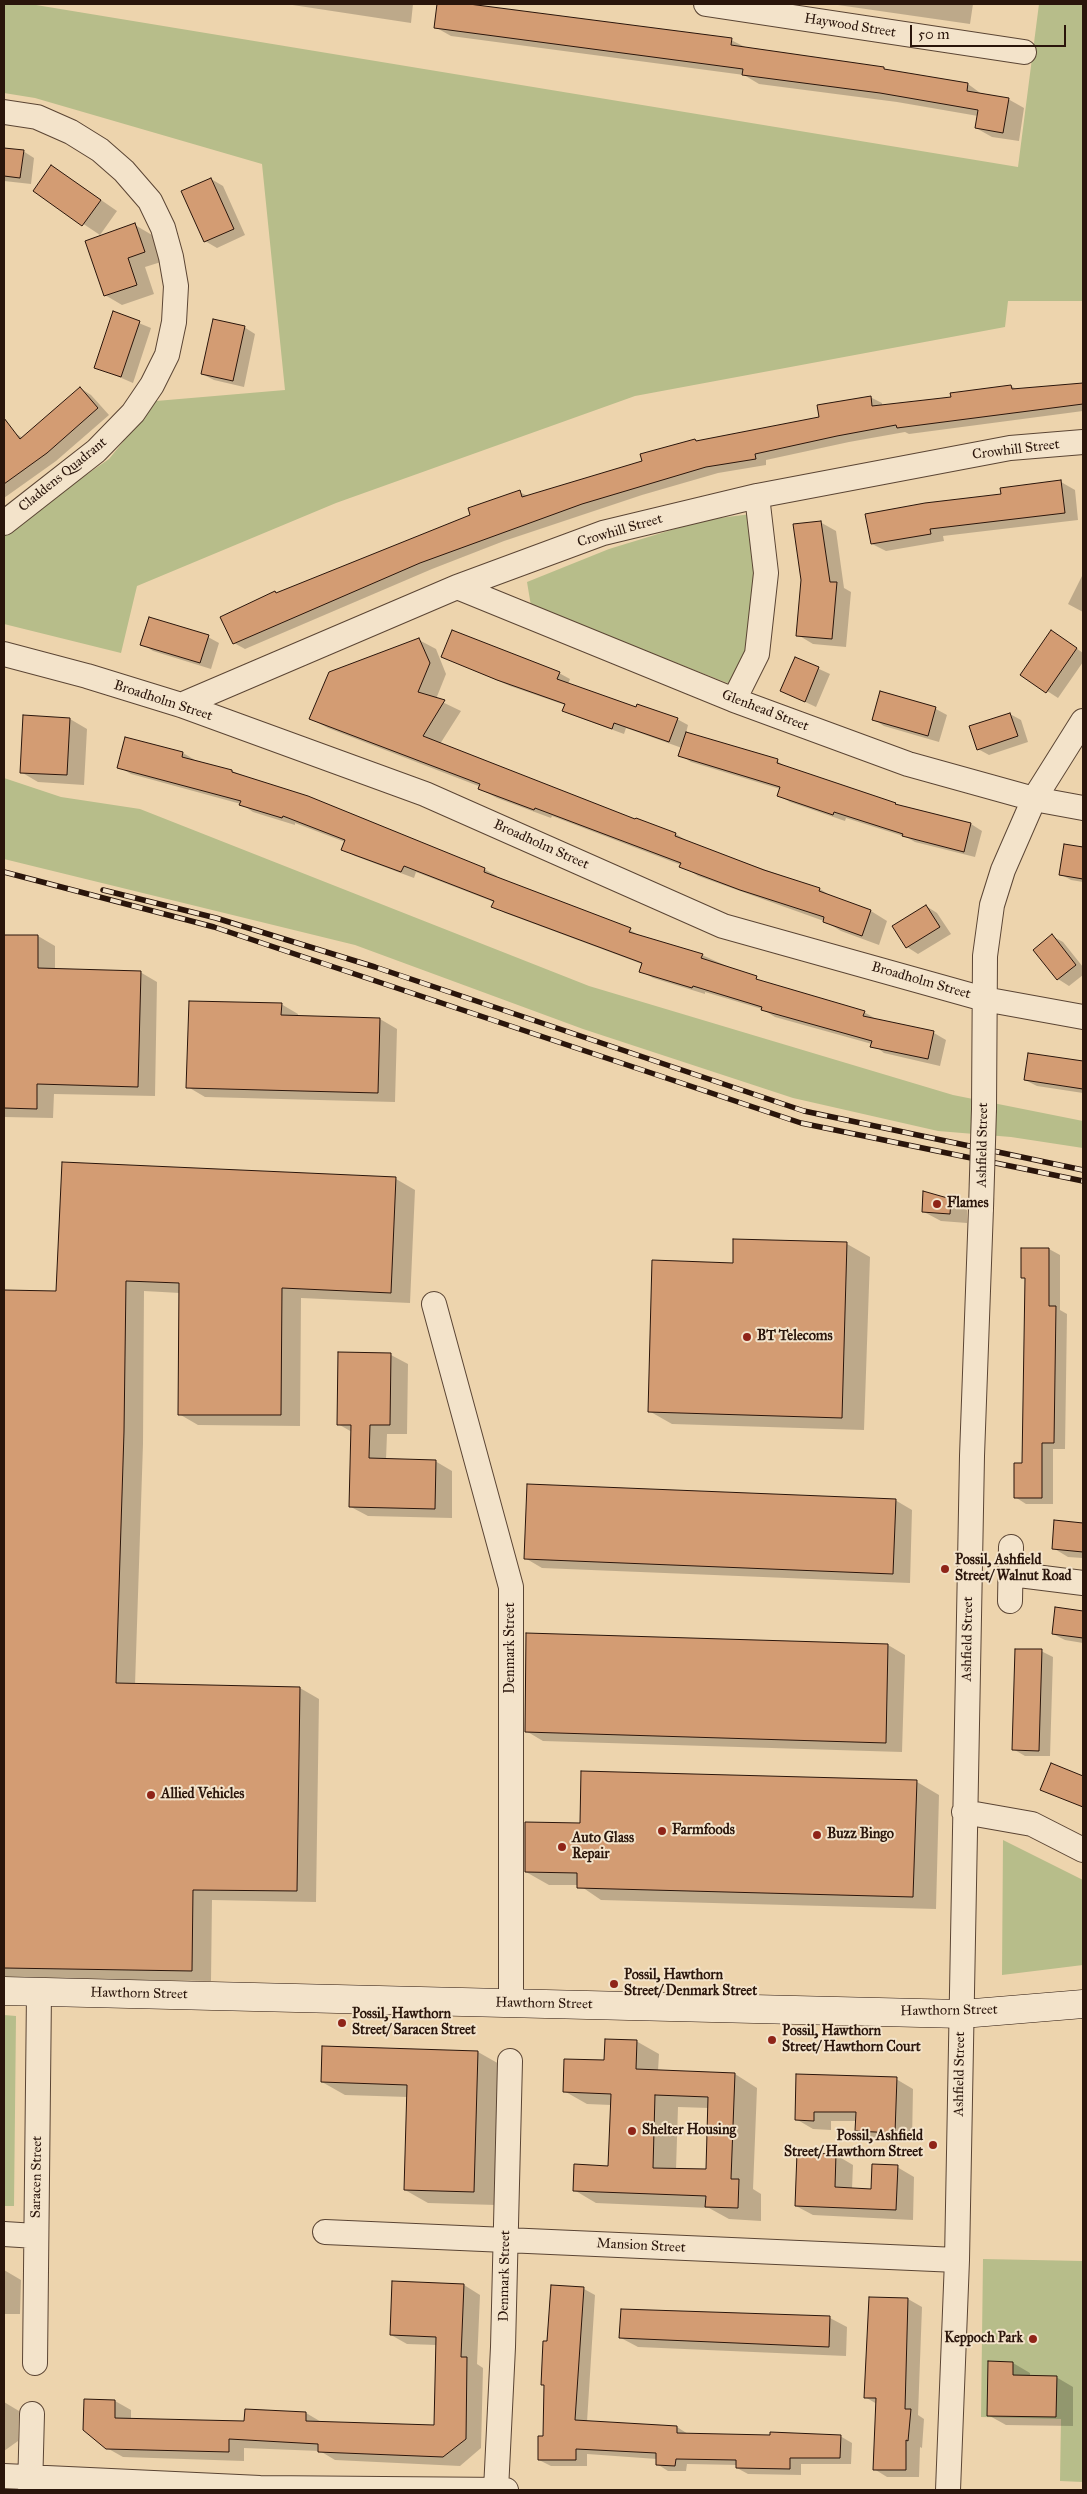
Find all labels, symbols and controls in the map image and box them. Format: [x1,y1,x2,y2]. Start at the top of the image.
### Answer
street label: Haywood Street [803,10,897,42]
scale bar [912,15,1068,47]
text: 50 m [918,25,950,43]
street label: Claddens Quadrant [15,434,111,516]
street label: Crowhill Street [971,436,1061,464]
street label: Crowhill Street [575,511,665,551]
street label: Broadholm Street [112,677,214,725]
street label: Glenhead Street [719,687,811,735]
street label: Broadholm Street [491,816,591,874]
street label: Broadholm Street [869,959,973,1003]
street label: Ashfield Street [974,1102,992,1188]
place label: Flames [947,1196,989,1212]
marker: Flames [931,1198,943,1210]
place label: BT Telecoms [757,1329,833,1345]
marker: BT Telecoms [741,1331,753,1343]
place label: Possil, Ashfield Street/ Walnut Road [955,1553,1072,1585]
marker: Possil, Ashfield Street/ Walnut Road [939,1563,951,1575]
street label: Ashfield Street [959,1596,977,1682]
street label: Denmark Street [503,1602,519,1694]
place label: Allied Vehicles [161,1787,244,1803]
marker: Allied Vehicles [145,1789,157,1801]
place label: Farmfoods [672,1823,735,1839]
marker: Farmfoods [656,1825,668,1837]
place label: Buzz Bingo [827,1827,894,1843]
marker: Buzz Bingo [811,1829,823,1841]
place label: Auto Glass Repair [572,1831,634,1864]
marker: Auto Glass Repair [556,1841,568,1853]
place label: Possil, Hawthorn Street/ Denmark Street [624,1968,757,2000]
marker: Possil, Hawthorn Street/ Denmark Street [608,1978,620,1990]
street label: Hawthorn Street [90,1985,188,2003]
street label: Hawthorn Street [495,1995,593,2013]
street label: Hawthorn Street [900,2002,998,2020]
place label: Possil, Hawthorn Street/ Saracen Street [352,2007,476,2040]
marker: Possil, Hawthorn Street/ Saracen Street [336,2017,348,2029]
place label: Possil, Hawthorn Street/ Hawthorn Court [782,2024,921,2056]
street label: Ashfield Street [951,2031,969,2117]
marker: Possil, Hawthorn Street/ Hawthorn Court [766,2034,778,2046]
place label: Shelter Housing [642,2123,736,2139]
marker: Shelter Housing [626,2125,638,2137]
place label: Possil, Ashfield Street/ Hawthorn Street [784,2129,923,2162]
street label: Saracen Street [28,2136,46,2218]
marker: Possil, Ashfield Street/ Hawthorn Street [927,2139,939,2151]
street label: Denmark Street [496,2230,514,2322]
street label: Mansion Street [596,2235,686,2257]
place label: Keppoch Park [944,2331,1023,2347]
marker: Keppoch Park [1027,2333,1039,2345]

